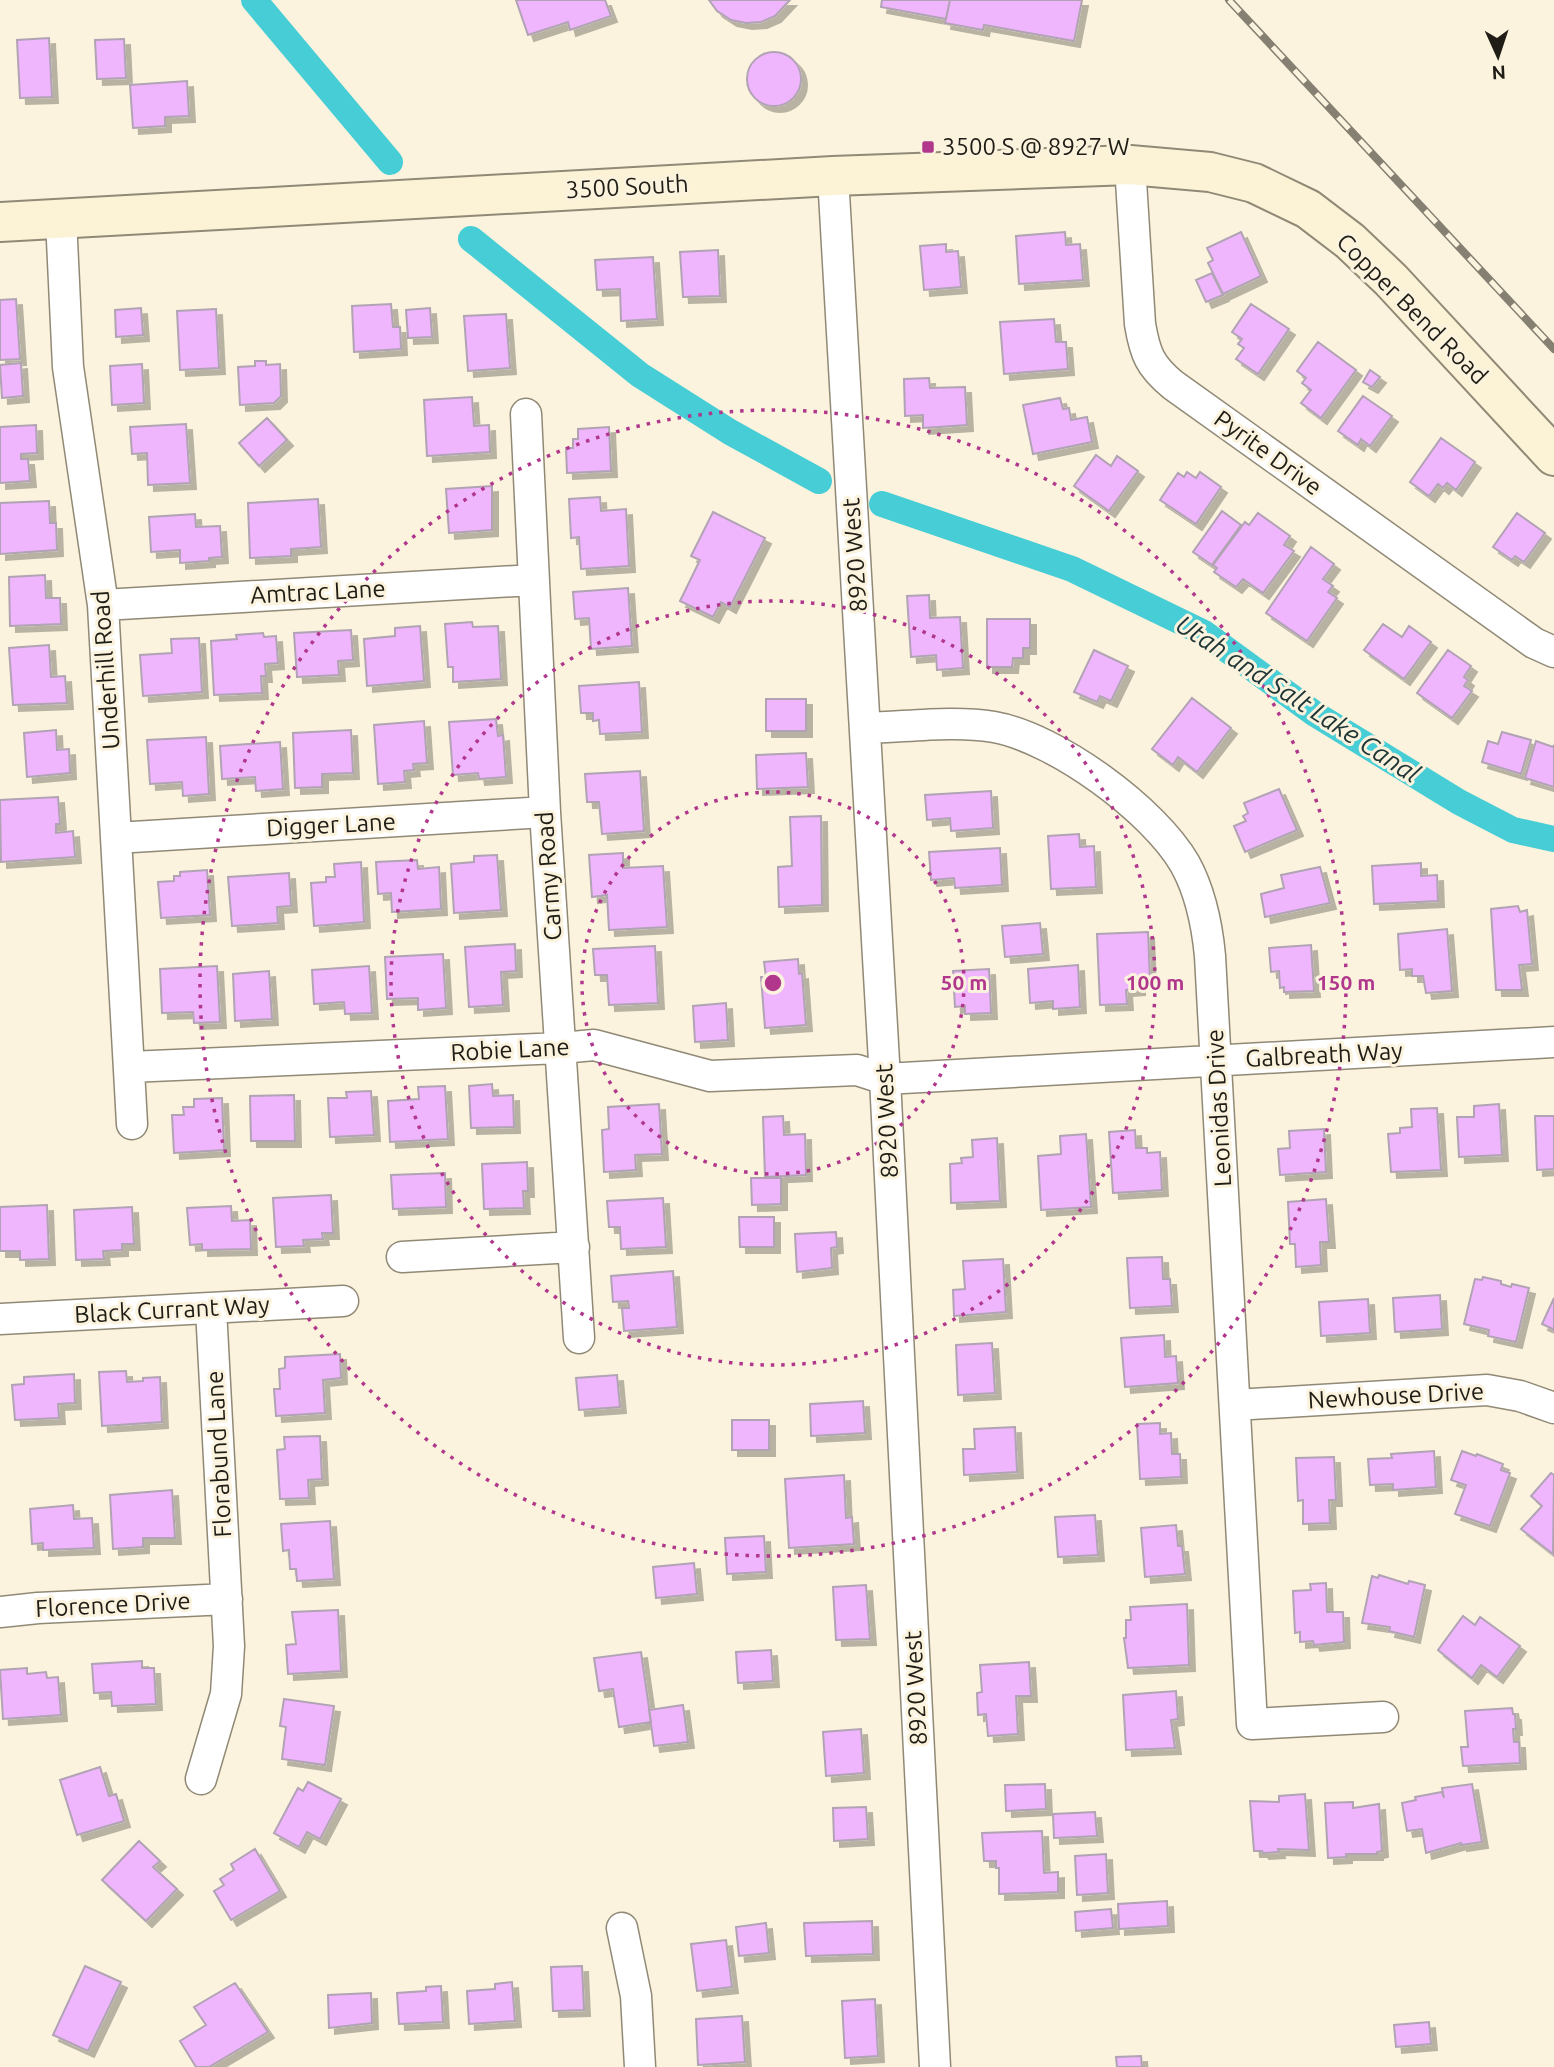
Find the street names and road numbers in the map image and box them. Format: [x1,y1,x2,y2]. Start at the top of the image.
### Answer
street label: 3500 South [565,170,689,203]
street label: Copper Bend Road [1331,228,1493,390]
street label: Pyrite Drive [1209,405,1327,501]
street label: 8920 West [837,496,872,613]
street label: Amtrac Lane [250,574,386,609]
street label: Underhill Road [86,590,125,750]
street label: Digger Lane [265,808,396,841]
street label: Carmy Road [531,811,566,941]
street label: Leonidas Drive [1201,1028,1236,1188]
street label: Robie Lane [450,1033,570,1066]
street label: Galbreath Way [1245,1037,1404,1072]
street label: 8920 West [870,1063,903,1179]
street label: Black Currant Way [74,1291,271,1328]
street label: Florabund Lane [201,1370,236,1538]
street label: Newhouse Drive [1307,1377,1485,1414]
street label: Florence Drive [35,1587,191,1622]
street label: 8920 West [899,1630,932,1746]

